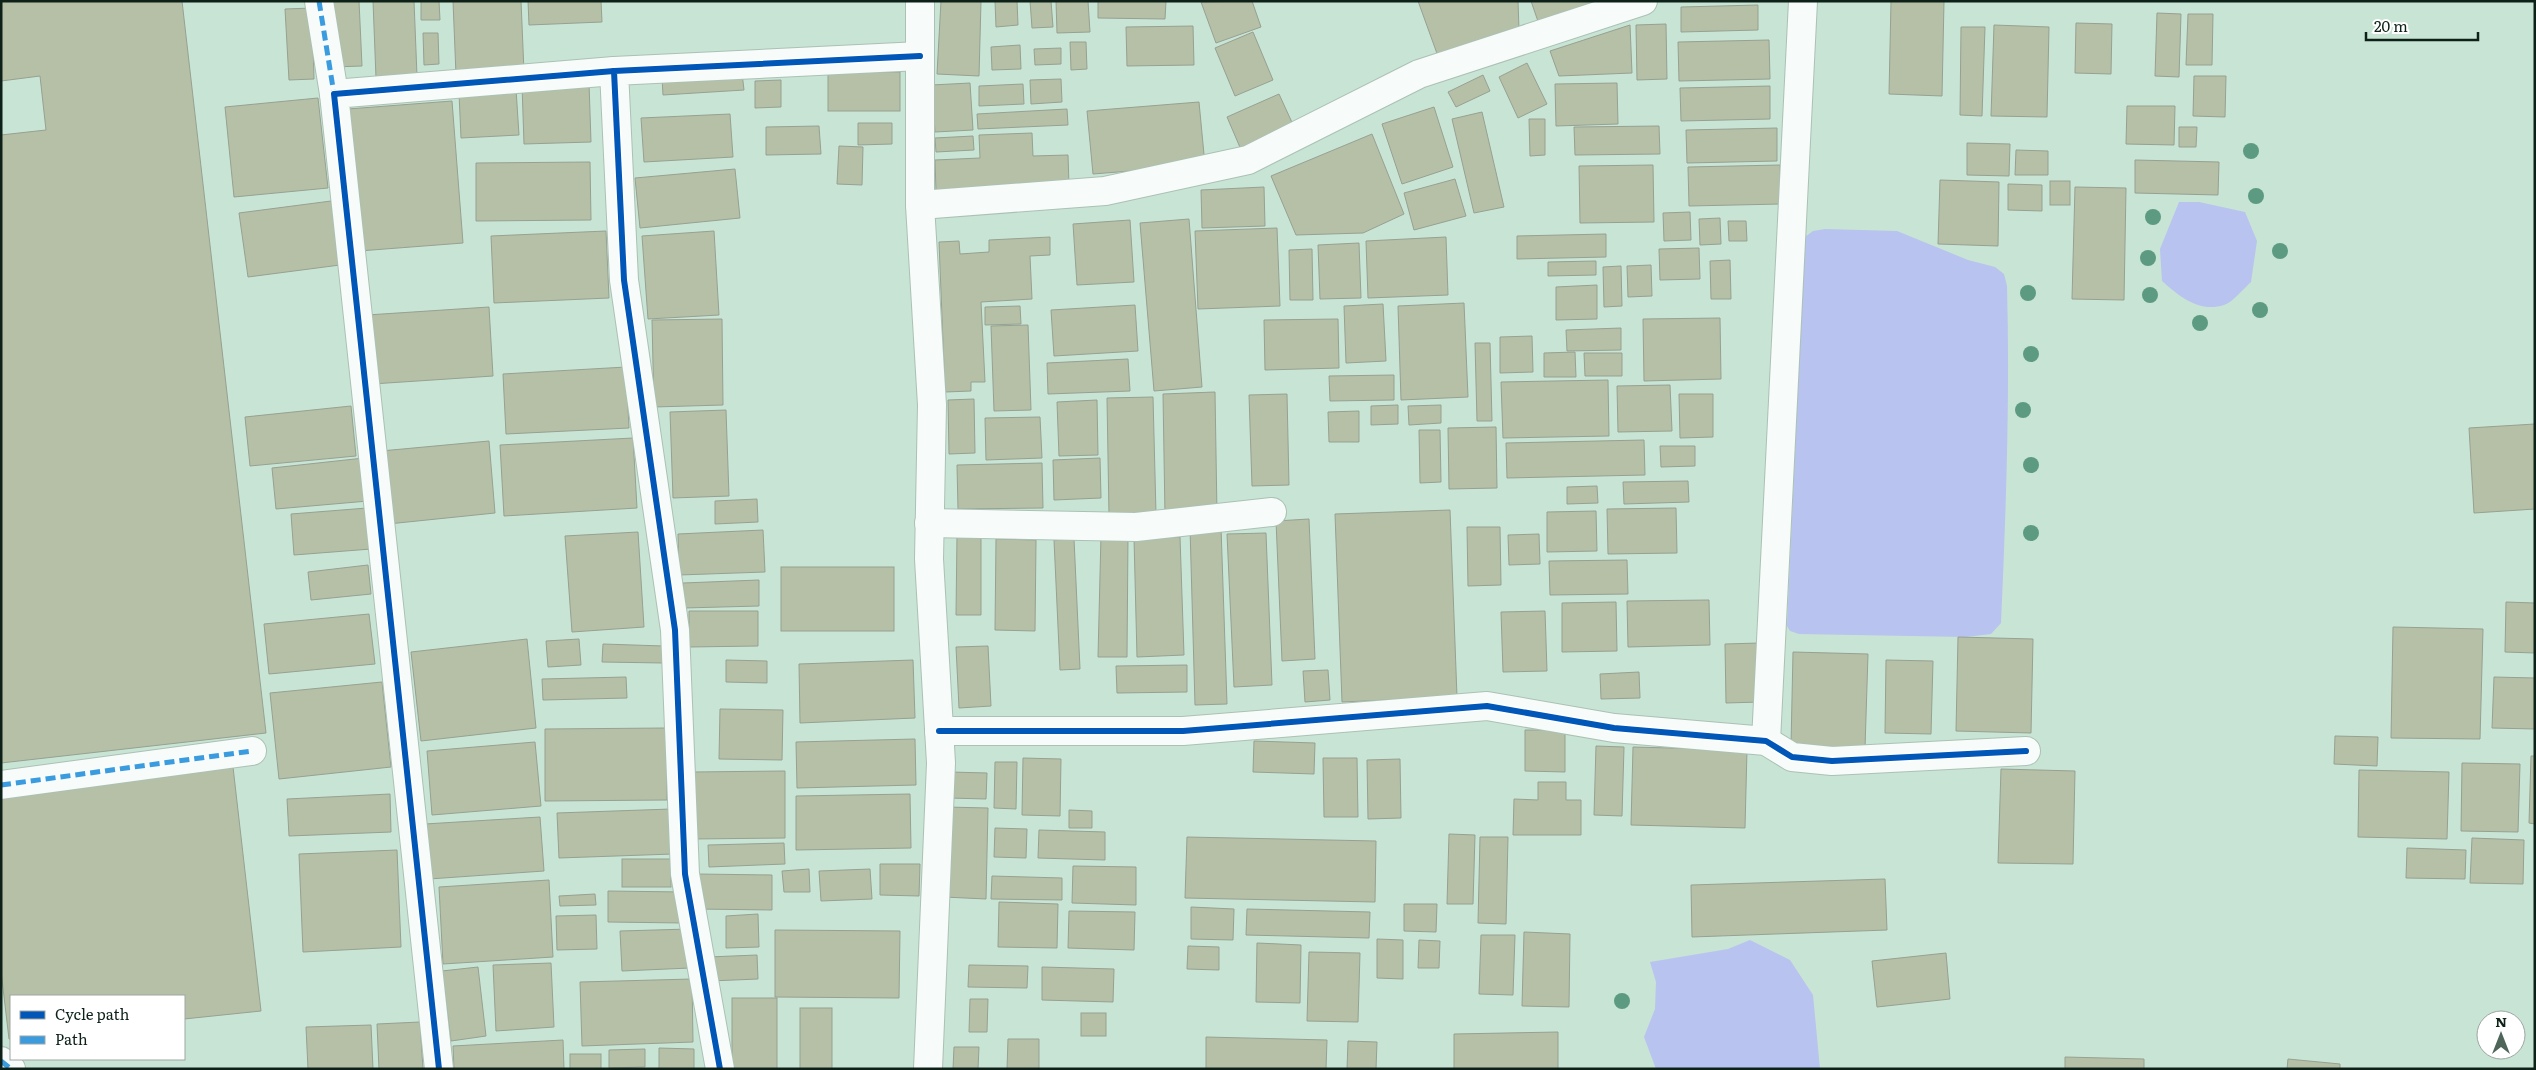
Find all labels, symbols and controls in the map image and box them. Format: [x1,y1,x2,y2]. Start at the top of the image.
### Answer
scale bar [2366,10,2478,42]
text: 20 m [2374,14,2408,37]
legend [10,995,185,1060]
text: Cycle path [55,1002,130,1025]
north arrow [2476,1010,2526,1060]
text: N [2495,1011,2507,1031]
text: Path [55,1027,88,1050]

